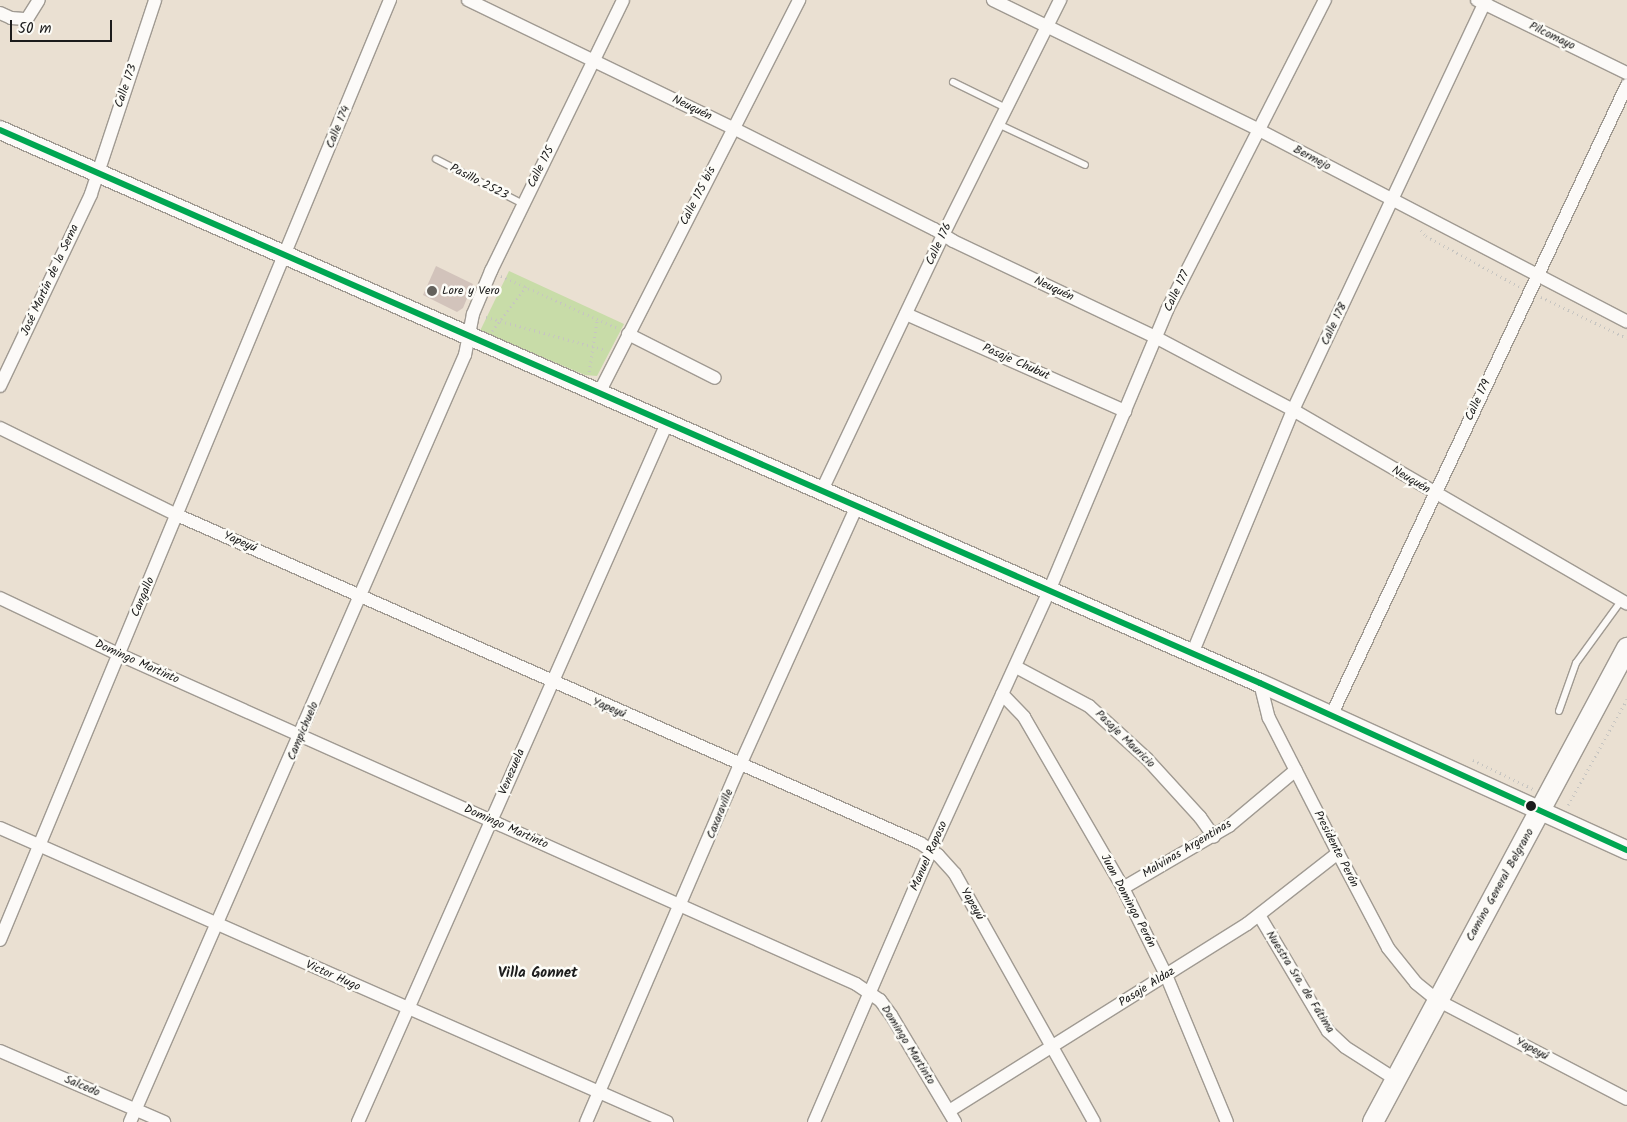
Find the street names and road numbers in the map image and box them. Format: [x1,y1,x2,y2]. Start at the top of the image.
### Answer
street label: Pilcomayo [1527,19,1577,53]
street label: Calle 173 [112,62,140,110]
street label: Neuquén [670,92,714,124]
street label: Calle 174 [323,104,353,150]
street label: Bermejo [1291,142,1333,174]
street label: Calle 175 [524,144,558,190]
street label: Pasillo 2523 [447,161,511,203]
street label: Calle 175 bis [677,164,719,228]
street label: Calle 176 [923,221,955,267]
street label: José Martín de la Serna [18,222,82,338]
street label: Calle 177 [1161,268,1193,314]
street label: Neuquén [1032,274,1076,304]
street label: Calle 178 [1318,300,1350,348]
street label: Pasaje Chubut [980,341,1052,383]
street label: Calle 179 [1462,377,1494,423]
street label: Neuquén [1389,463,1433,497]
street label: Yapeyú [221,528,259,556]
street label: Cangallo [128,575,158,619]
street label: Domingo Martinto [93,637,181,687]
street label: Yapeyú [590,695,628,721]
street label: Campichuelo [284,700,322,762]
street label: Pasaje Mauricio [1092,707,1158,771]
street label: Venezuela [496,747,528,797]
street label: Caxaraville [704,787,736,841]
street label: Domingo Martinto [462,802,550,852]
street label: Presidente Perón [1310,808,1362,890]
street label: Malvinas Argentinas [1140,817,1234,881]
street label: Manuel Raposo [907,819,951,893]
street label: Camino General Belgrano [1463,826,1537,944]
street label: Juan Domingo Perón [1097,852,1159,950]
street label: Yapeyú [957,885,987,923]
street label: Nuestra Sra. de Fátima [1263,928,1337,1036]
street label: Victor Hugo [303,958,363,994]
street label: Pasaje Aldaz [1116,964,1178,1010]
street label: Domingo Martinto [878,1003,938,1087]
street label: Yapeyú [1513,1034,1551,1064]
street label: Salcedo [62,1072,102,1100]

